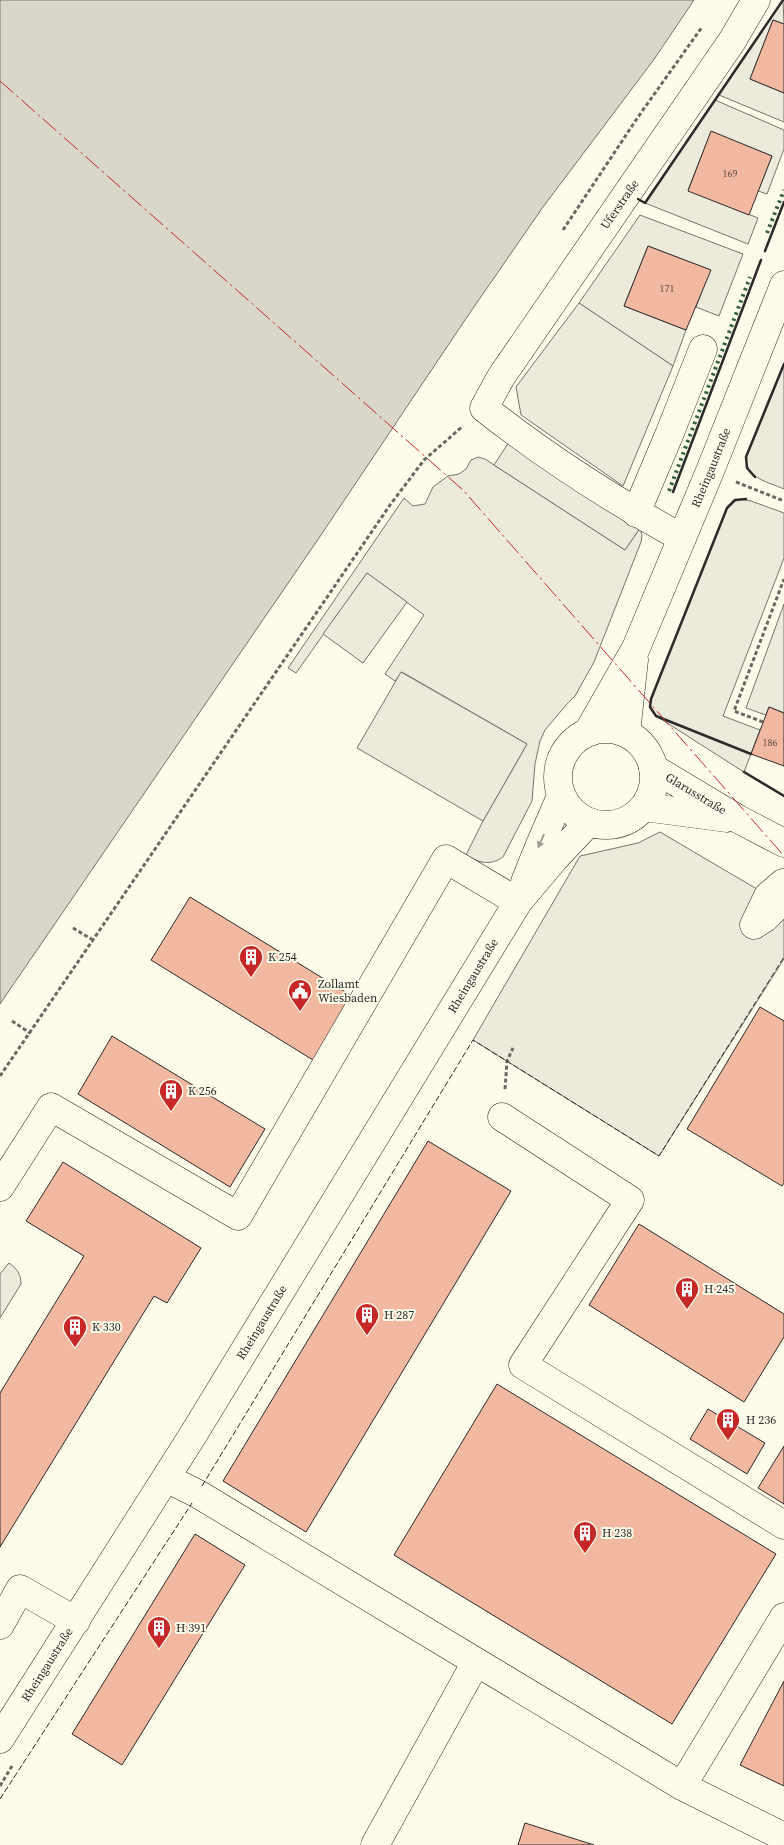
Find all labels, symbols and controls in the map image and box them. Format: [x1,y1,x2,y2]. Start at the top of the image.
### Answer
house number: 169 [723,167,738,180]
street label: Uferstraße [597,176,642,232]
house number: 171 [660,282,675,295]
street label: Rheingaustraße [688,426,734,510]
house number: 186 [763,736,778,749]
street label: Glarusstraße [662,769,729,818]
one-way arrow [537,834,545,848]
street label: Rheingaustraße [444,935,502,1016]
building icon: K 254 [238,944,264,978]
place label: K 254 [268,949,297,965]
place label: Zollamt Wiesbaden [318,976,377,1006]
public building icon: Zollamt Wiesbaden [287,978,313,1012]
building icon: K 256 [158,1078,184,1112]
place label: K 256 [188,1083,217,1099]
building icon: H 245 [674,1276,700,1310]
place label: H 245 [704,1281,734,1297]
street label: Rheingaustraße [233,1282,291,1363]
building icon: H 287 [354,1302,380,1336]
place label: H 287 [384,1307,414,1323]
building icon: K 330 [62,1314,88,1348]
place label: K 330 [92,1319,121,1335]
building icon: H 236 [715,1407,741,1441]
place label: H 236 [746,1412,776,1428]
building icon: H 238 [572,1520,598,1554]
place label: H 238 [602,1525,632,1541]
building icon: H 391 [146,1615,172,1649]
place label: H 391 [176,1620,206,1636]
street label: Rheingaustraße [18,1625,77,1705]

